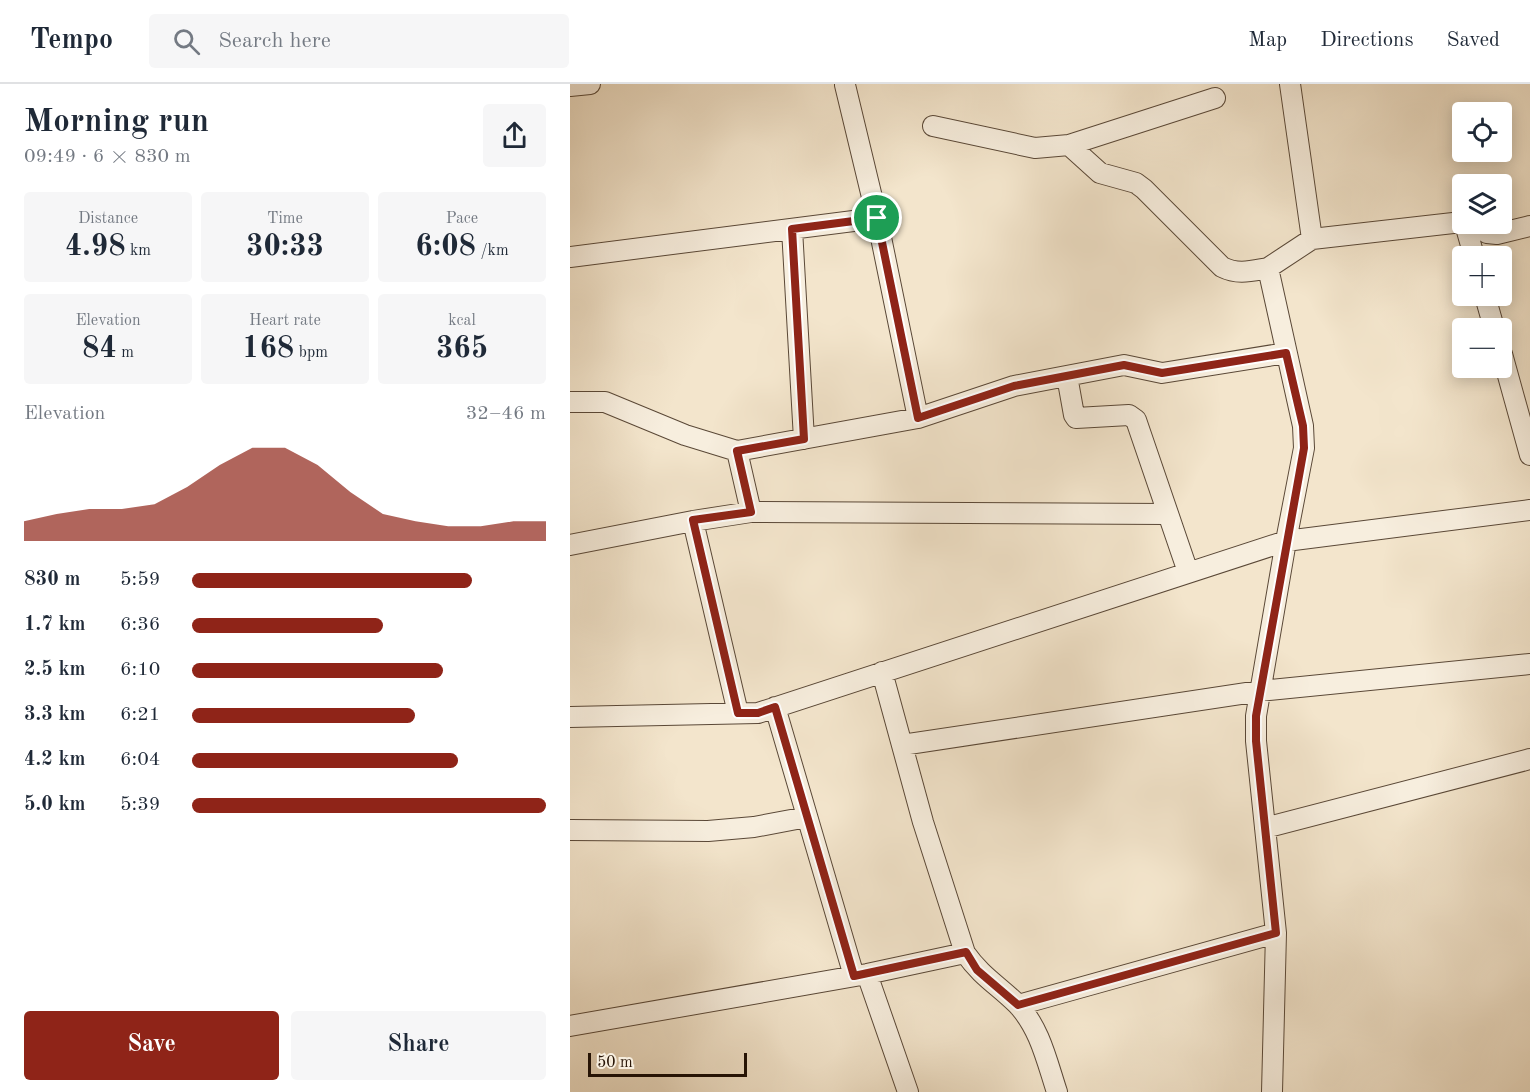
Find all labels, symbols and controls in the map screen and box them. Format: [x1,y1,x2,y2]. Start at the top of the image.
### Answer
search box [149,14,569,68]
icon: search [170,25,203,58]
text: Tempo [30,27,113,55]
text: Search here [218,30,331,52]
text: Map [1248,30,1287,51]
text: Directions [1320,30,1414,51]
text: Saved [1447,30,1500,51]
map controls [1452,102,1512,378]
button: locate [1452,102,1512,162]
button: share [483,104,546,167]
text: Morning run [24,106,209,139]
text: 09:49 · 6 × 830 m [24,147,191,167]
button: layers [1452,174,1512,234]
pin [851,192,902,243]
icon: arrive [860,201,893,234]
text: Distance [78,211,138,227]
text: Time [267,211,303,227]
text: Pace [446,211,478,227]
text: 4.98 [65,232,126,262]
text: 30:33 [246,232,324,262]
text: 6:08 [415,232,476,262]
text: km [126,243,151,259]
text: /km [476,243,509,259]
button: + [1452,246,1512,306]
text: Elevation [75,313,141,329]
text: Heart rate [249,313,321,329]
text: kcal [448,313,476,329]
button: − [1452,318,1512,378]
text: 84 [82,334,117,364]
text: 168 [242,334,294,364]
text: 365 [436,334,488,364]
text: m [117,345,134,361]
text: bpm [294,345,328,361]
text: Elevation [24,404,105,424]
text: 32–46 m [466,404,546,424]
text: 830 m [24,570,80,590]
text: 5:59 [120,570,160,590]
text: 1.7 km [24,615,86,635]
text: 6:36 [120,615,160,635]
text: 2.5 km [24,660,86,680]
text: 6:10 [120,660,160,680]
text: 3.3 km [24,705,86,725]
text: 6:21 [120,705,160,725]
text: 4.2 km [24,750,86,770]
text: 6:04 [120,750,160,770]
text: 5.0 km [24,795,86,815]
text: 5:39 [120,795,160,815]
button: Save [24,1011,279,1080]
button: Share [291,1011,546,1080]
scale bar [588,1050,747,1078]
text: 50 m [597,1055,633,1071]

